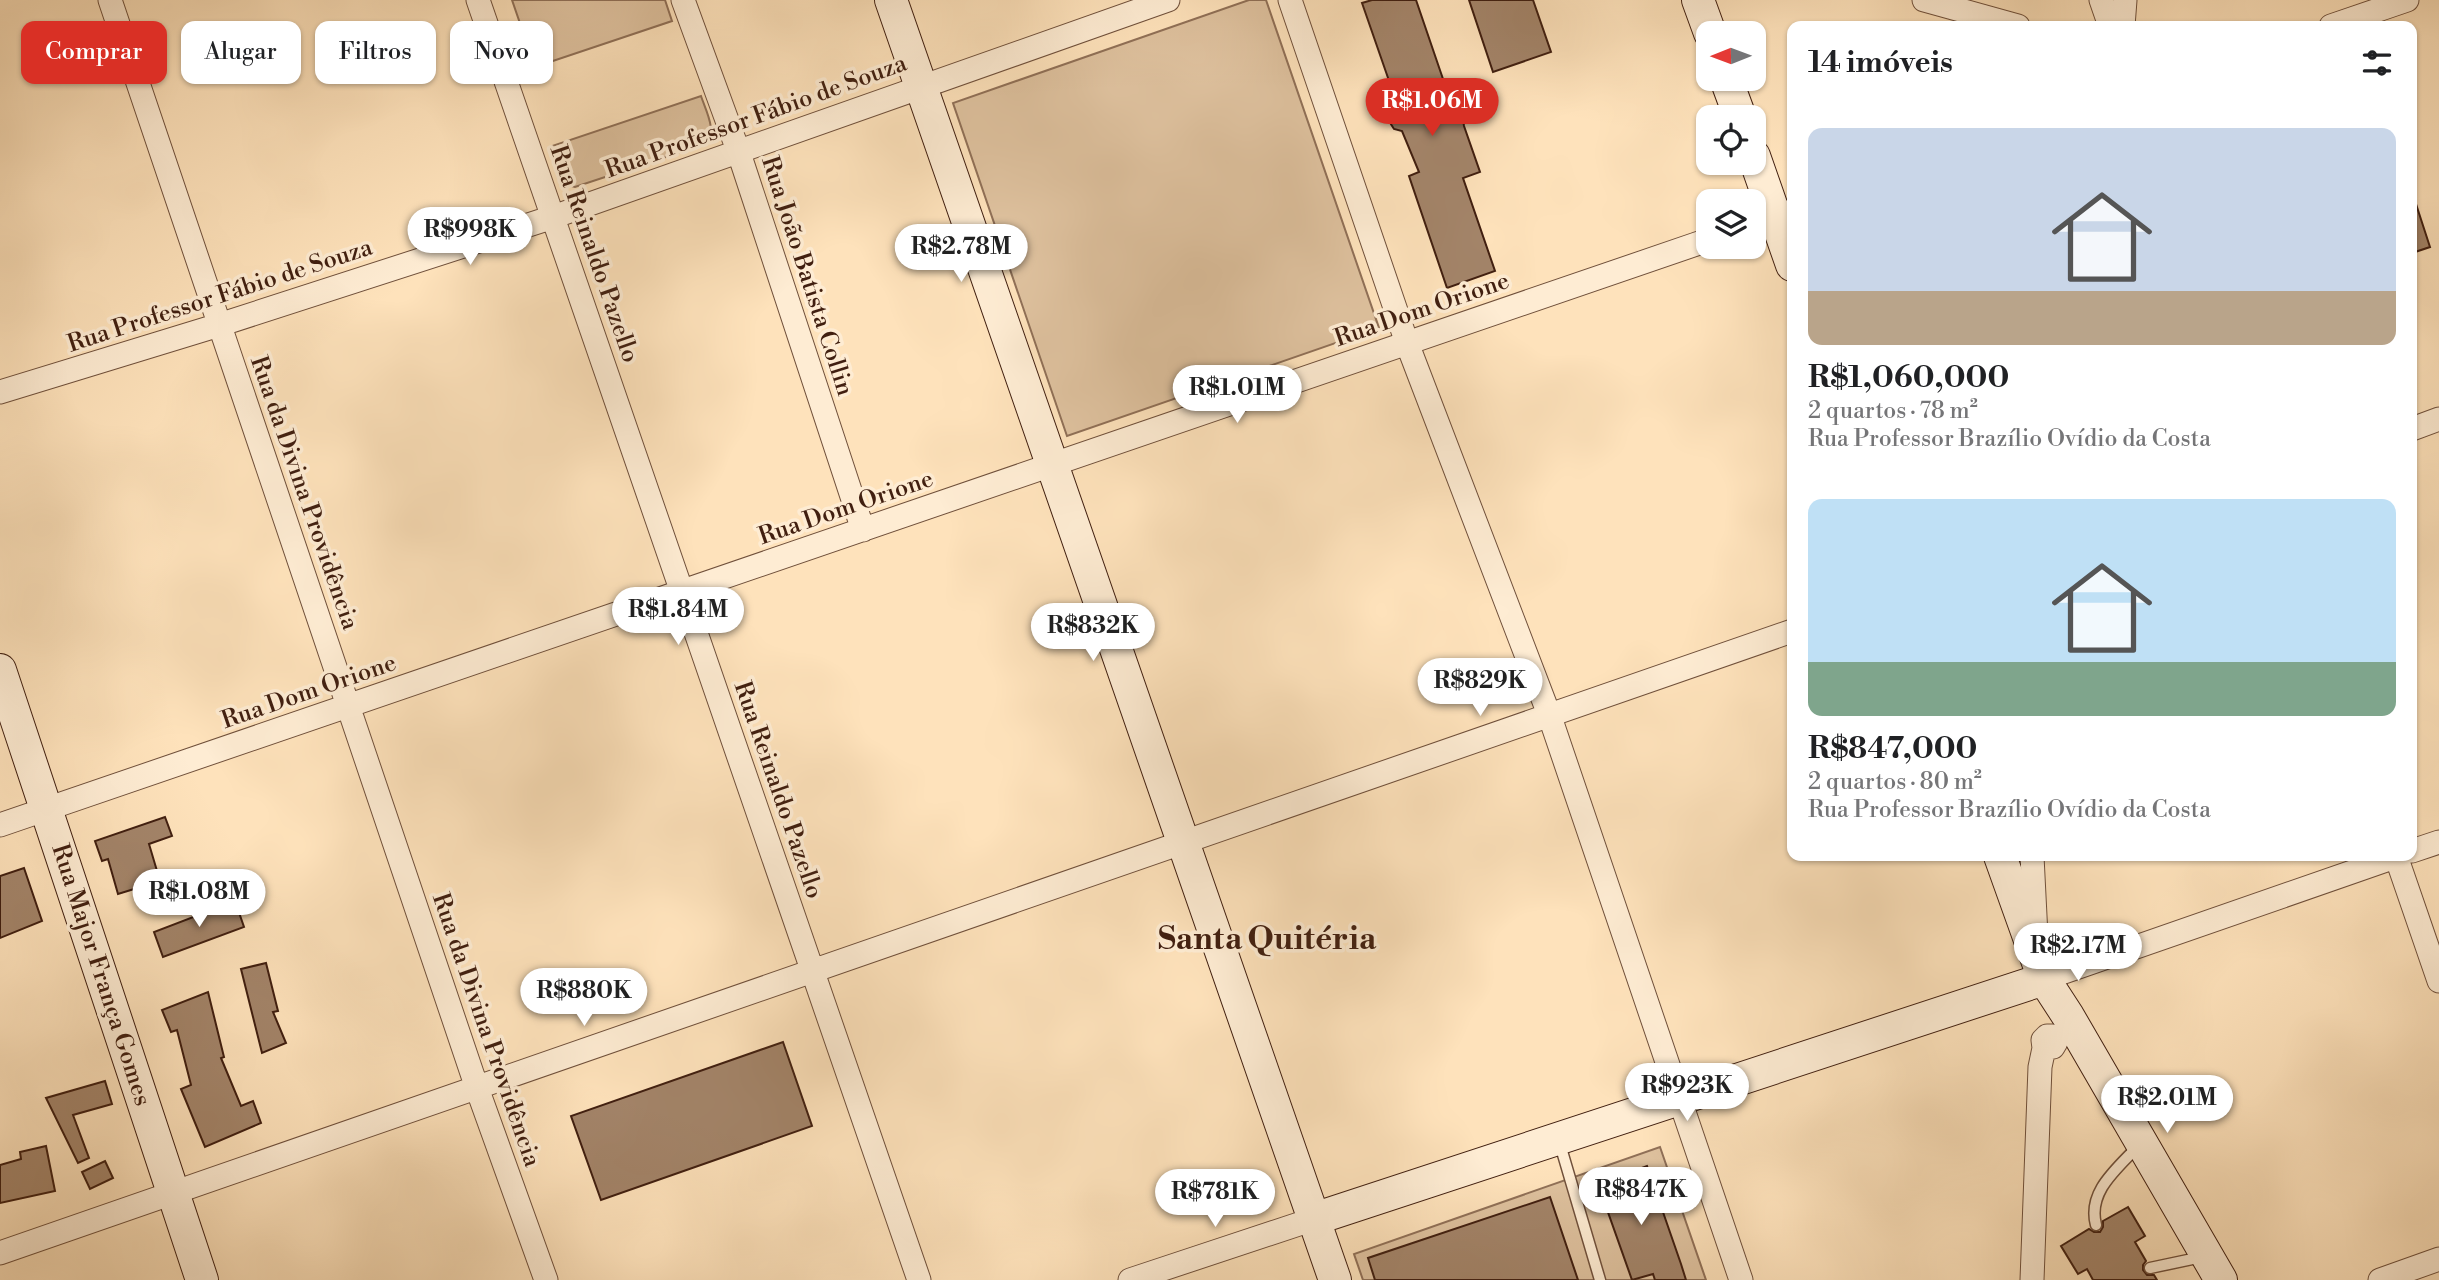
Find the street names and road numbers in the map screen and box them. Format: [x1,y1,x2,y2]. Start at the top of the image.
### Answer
street label: Rua Professor Fábio de Souza [601,48,912,186]
street label: Rua Reinaldo Pazello [543,141,645,367]
street label: Rua João Batista Collin [754,152,860,400]
street label: Rua Professor Fábio de Souza [64,232,377,360]
street label: Rua Dom Orione [1331,266,1513,354]
street label: Rua da Divina Providência [243,352,365,635]
street label: Rua Dom Orione [755,464,937,552]
street label: Rua Dom Orione [218,648,400,736]
street label: Rua Reinaldo Pazello [727,677,829,903]
street label: Rua Major França Gomes [44,840,158,1110]
street label: Rua da Divina Providência [425,889,547,1172]

